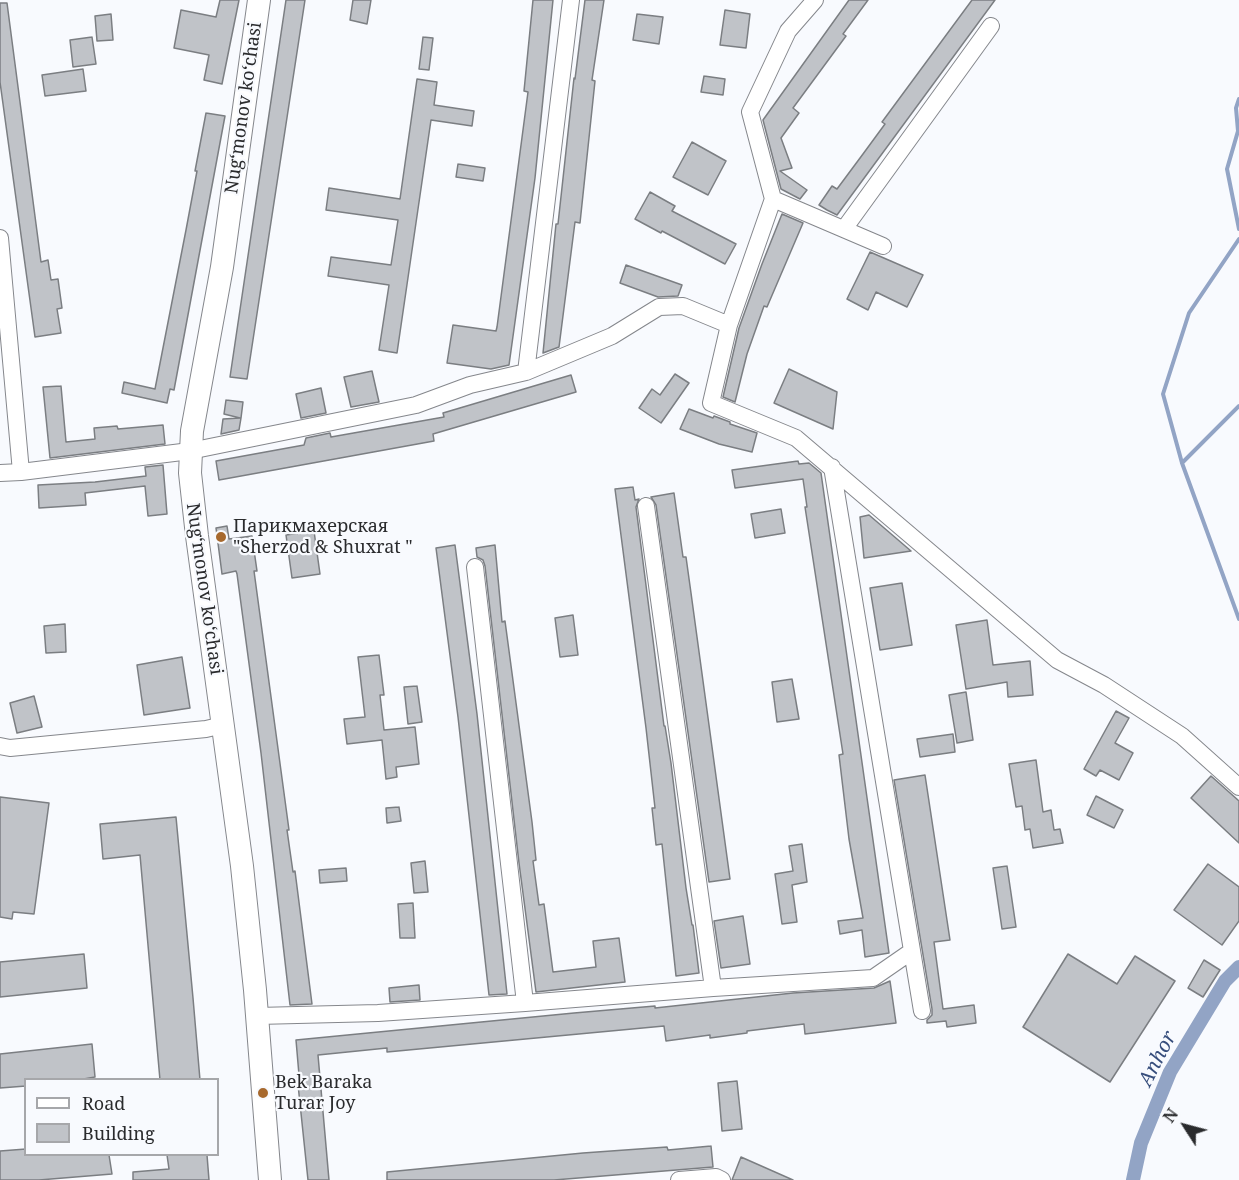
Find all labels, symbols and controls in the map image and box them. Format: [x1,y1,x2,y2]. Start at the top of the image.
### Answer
street label: Nugʻmonov koʻchasi [221,21,267,195]
street label: Nugʻmonov koʻchasi [181,502,227,676]
place label: Парикмахерская "Sherzod & Shuxrat " [233,516,413,558]
marker: Парикмахерская "Sherzod & Shuxrat " [214,530,228,544]
water label: Anhor [1134,1027,1182,1091]
place label: Bek Baraka Turar Joy [275,1072,372,1114]
legend [24,1078,219,1156]
marker: Bek Baraka Turar Joy [256,1086,270,1100]
text: Road [82,1091,125,1115]
north arrow [1155,1096,1215,1156]
text: N [1158,1104,1183,1127]
text: Building [82,1121,155,1145]

